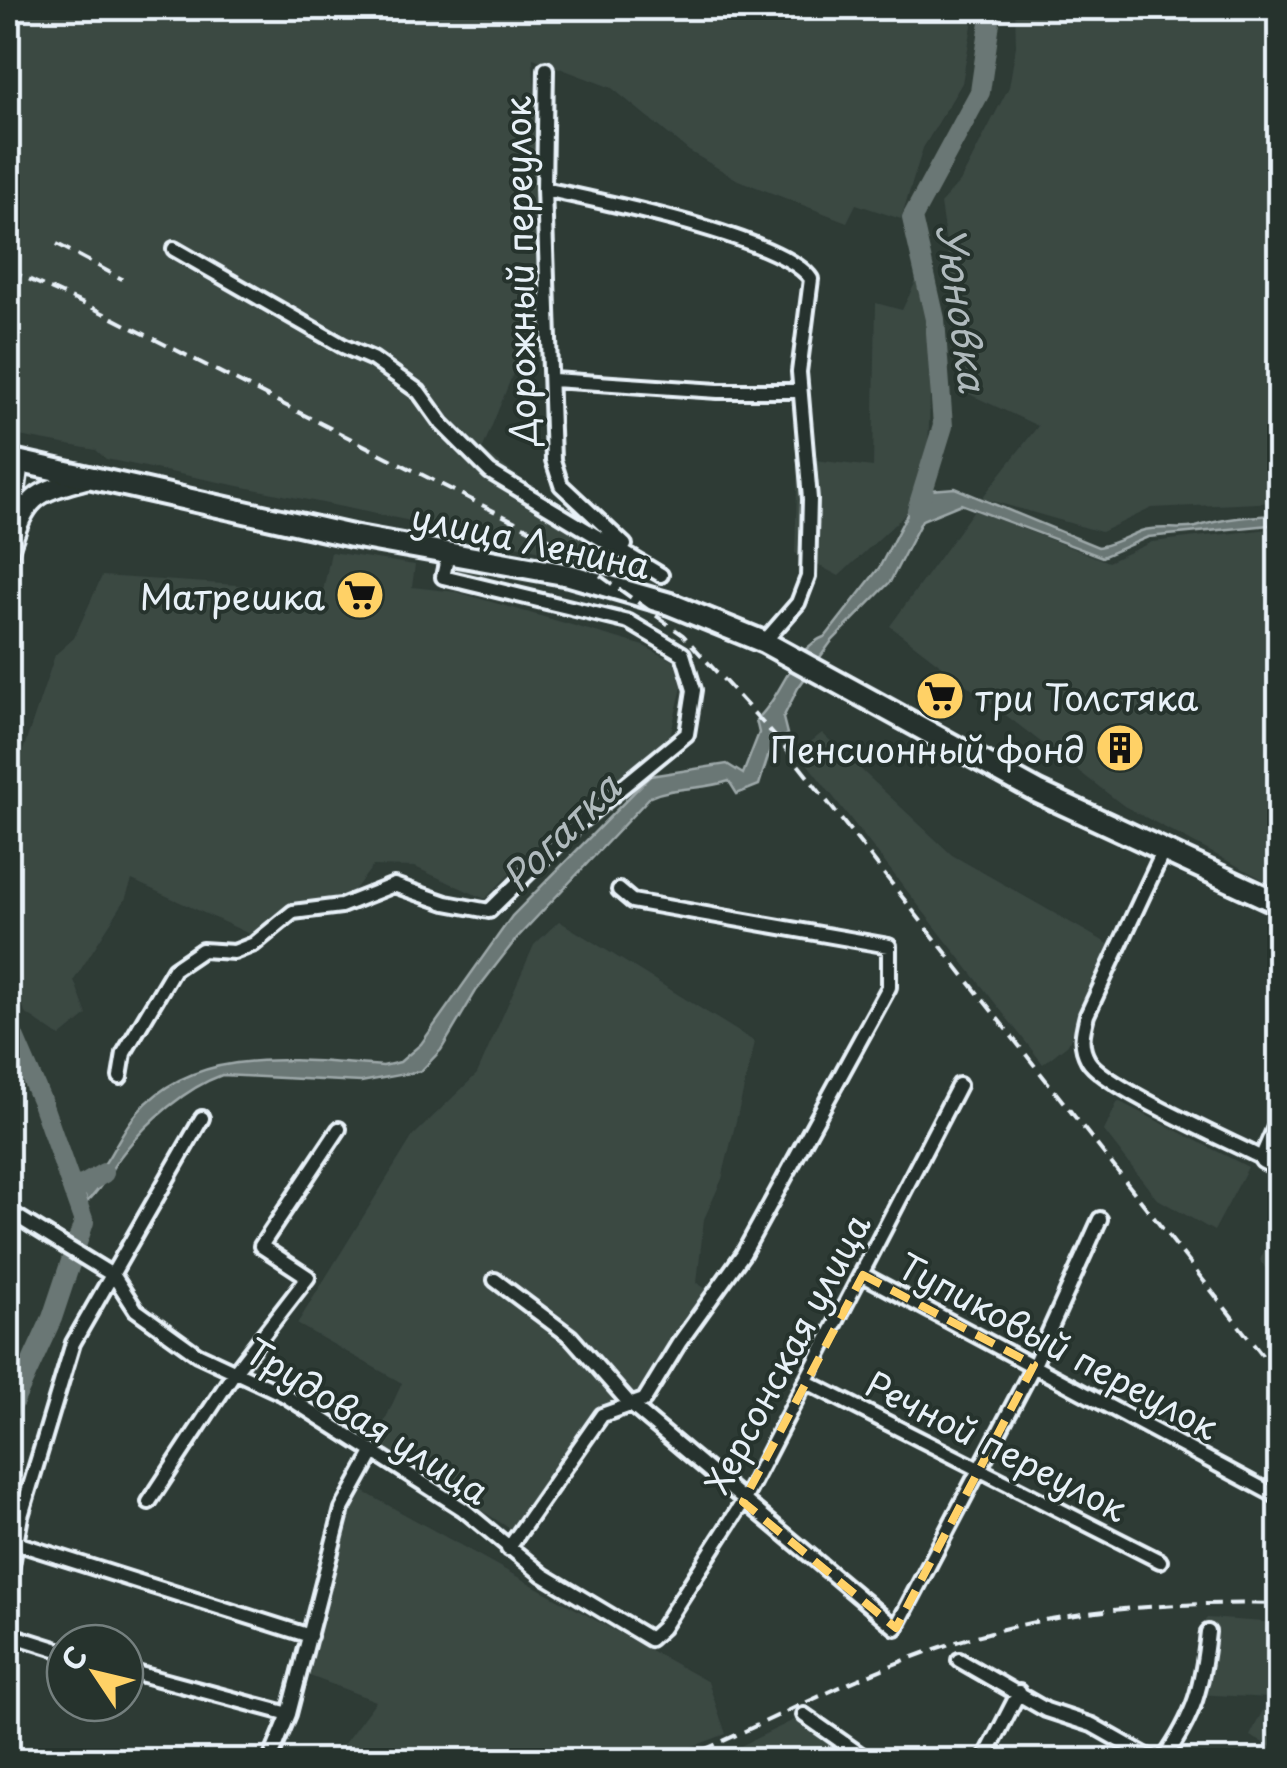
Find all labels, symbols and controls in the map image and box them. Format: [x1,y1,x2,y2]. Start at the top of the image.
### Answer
street label: Дорожный переулок [489,96,549,447]
water label: Уюновка [923,221,1003,397]
street label: улица Ленина [407,489,655,591]
place label: Матрешка [140,569,325,622]
supermarket icon: Матрешка [334,569,386,621]
supermarket icon: три Толстяка [914,670,966,722]
place label: три Толстяка [975,670,1199,723]
place label: Пенсионный фонд [770,722,1085,775]
building icon: Пенсионный фонд [1094,722,1146,774]
water label: Рогатка [487,759,633,905]
street label: Херсонская улица [690,1203,882,1503]
street label: Тупиковый переулок [889,1238,1229,1452]
street label: Трудовая улица [236,1324,500,1516]
street label: Речной переулок [857,1356,1137,1534]
north arrow [45,1623,145,1723]
text: С [50,1637,97,1679]

